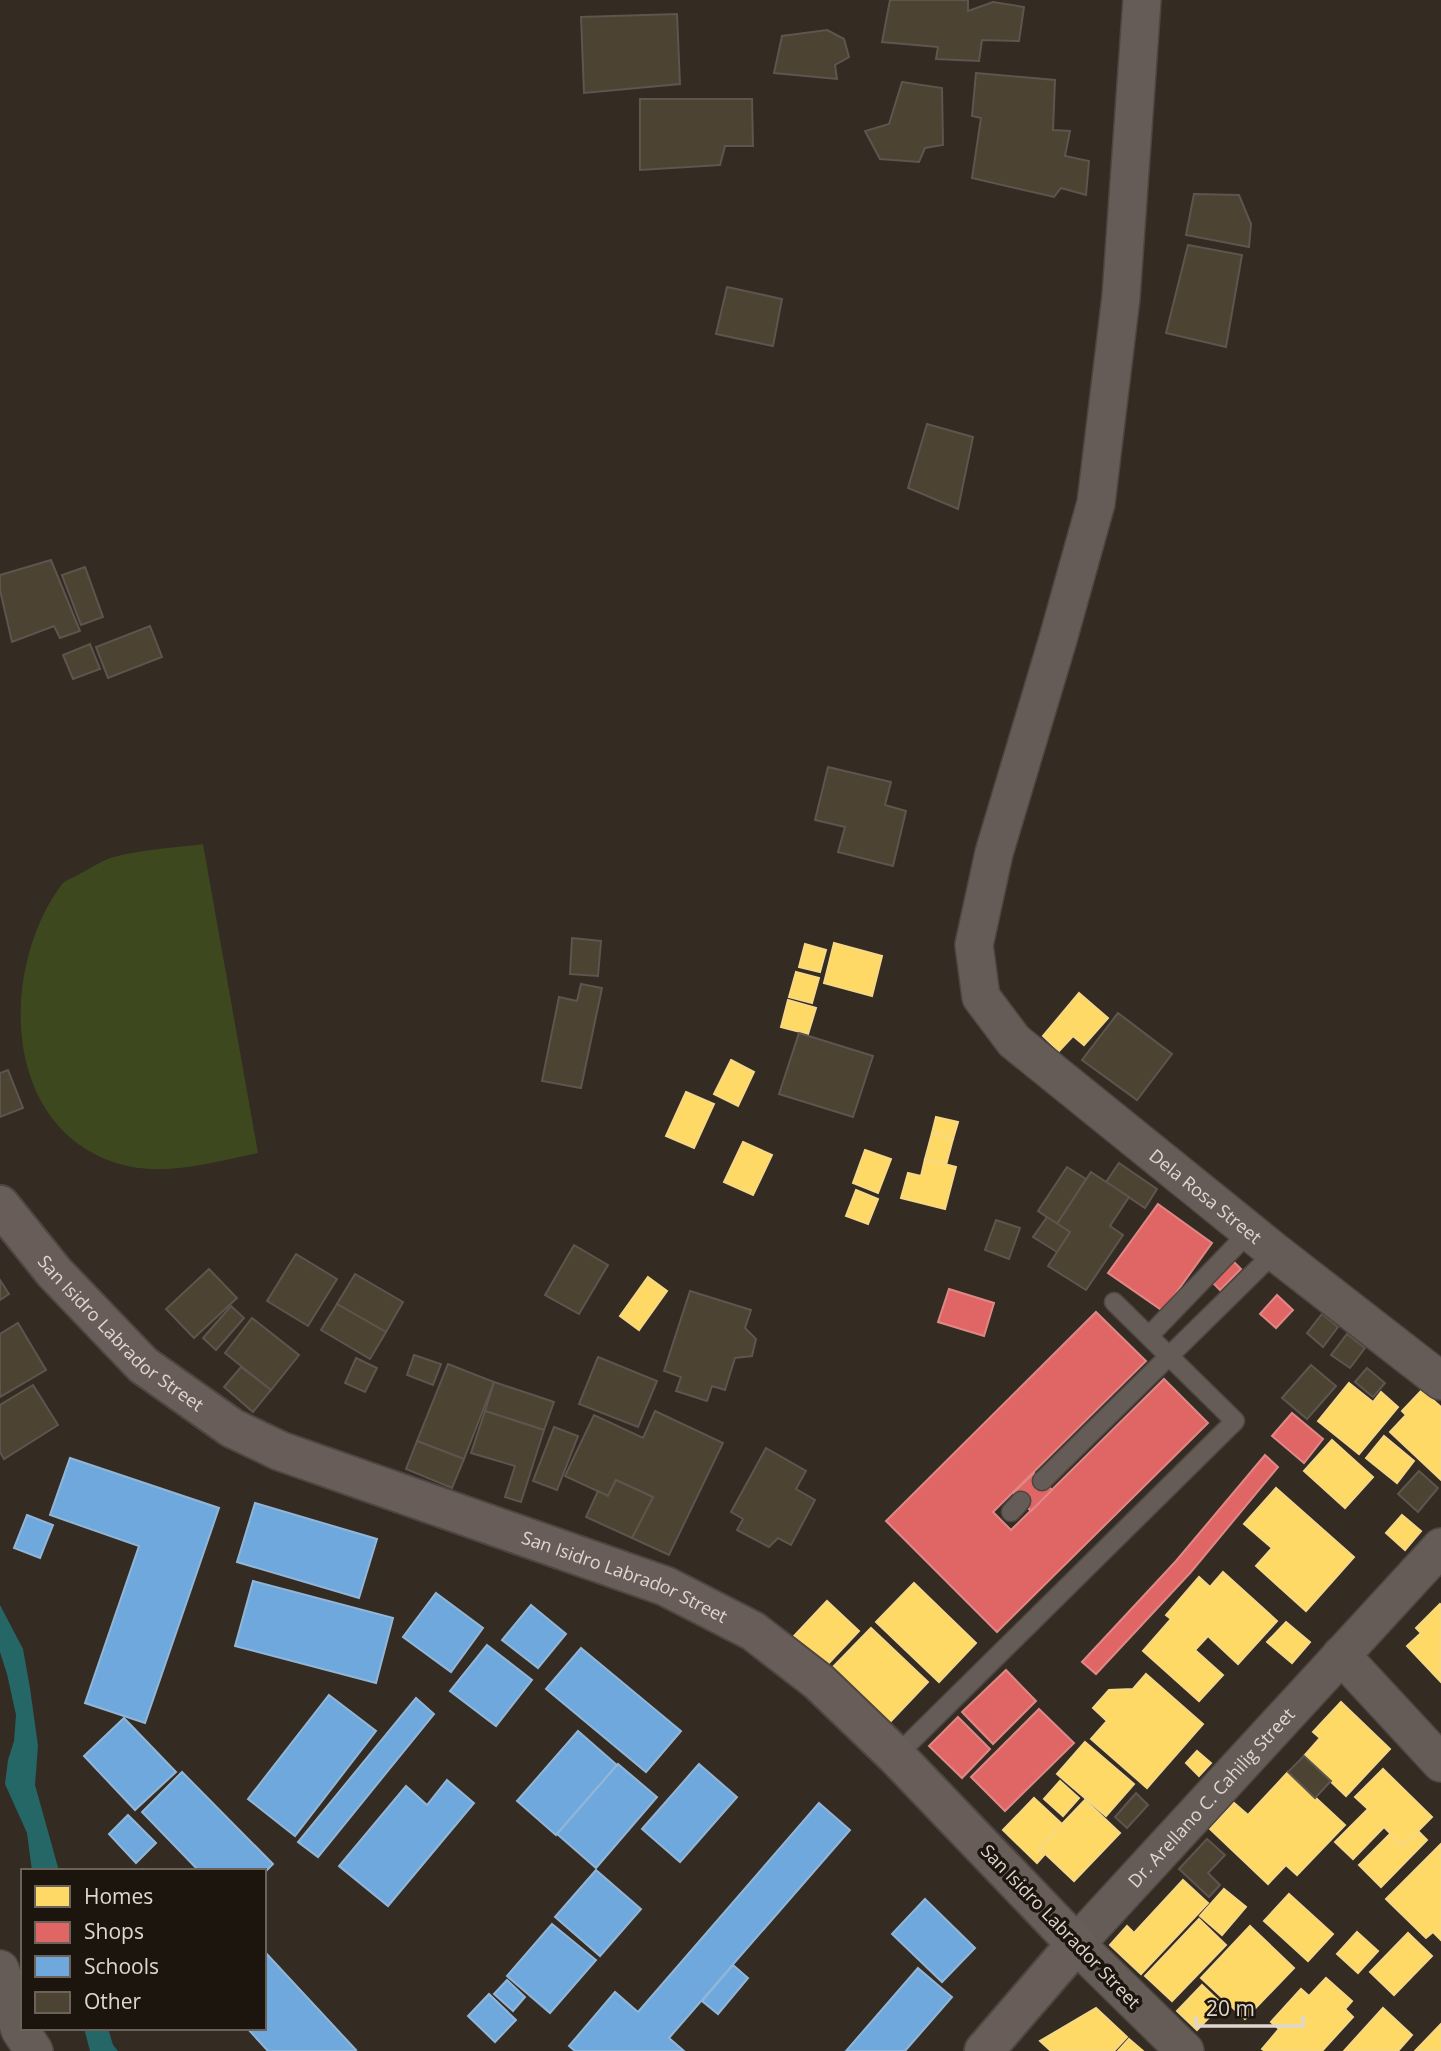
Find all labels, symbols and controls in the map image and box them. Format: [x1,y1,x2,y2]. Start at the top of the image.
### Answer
street label: Dela Rosa Street [1145,1143,1267,1249]
street label: San Isidro Labrador Street [33,1250,209,1416]
street label: San Isidro Labrador Street [519,1525,732,1628]
street label: Dr. Arellano C. Cahilig Street [1122,1702,1300,1892]
street label: San Isidro Labrador Street [976,1839,1146,2013]
legend [21,1869,266,2030]
text: Homes [84,1882,153,1910]
text: Shops [84,1917,144,1945]
text: Schools [84,1952,159,1980]
scale bar [1196,1984,1303,2028]
text: Other [84,1987,141,2015]
text: 20 m [1206,1994,1255,2022]

